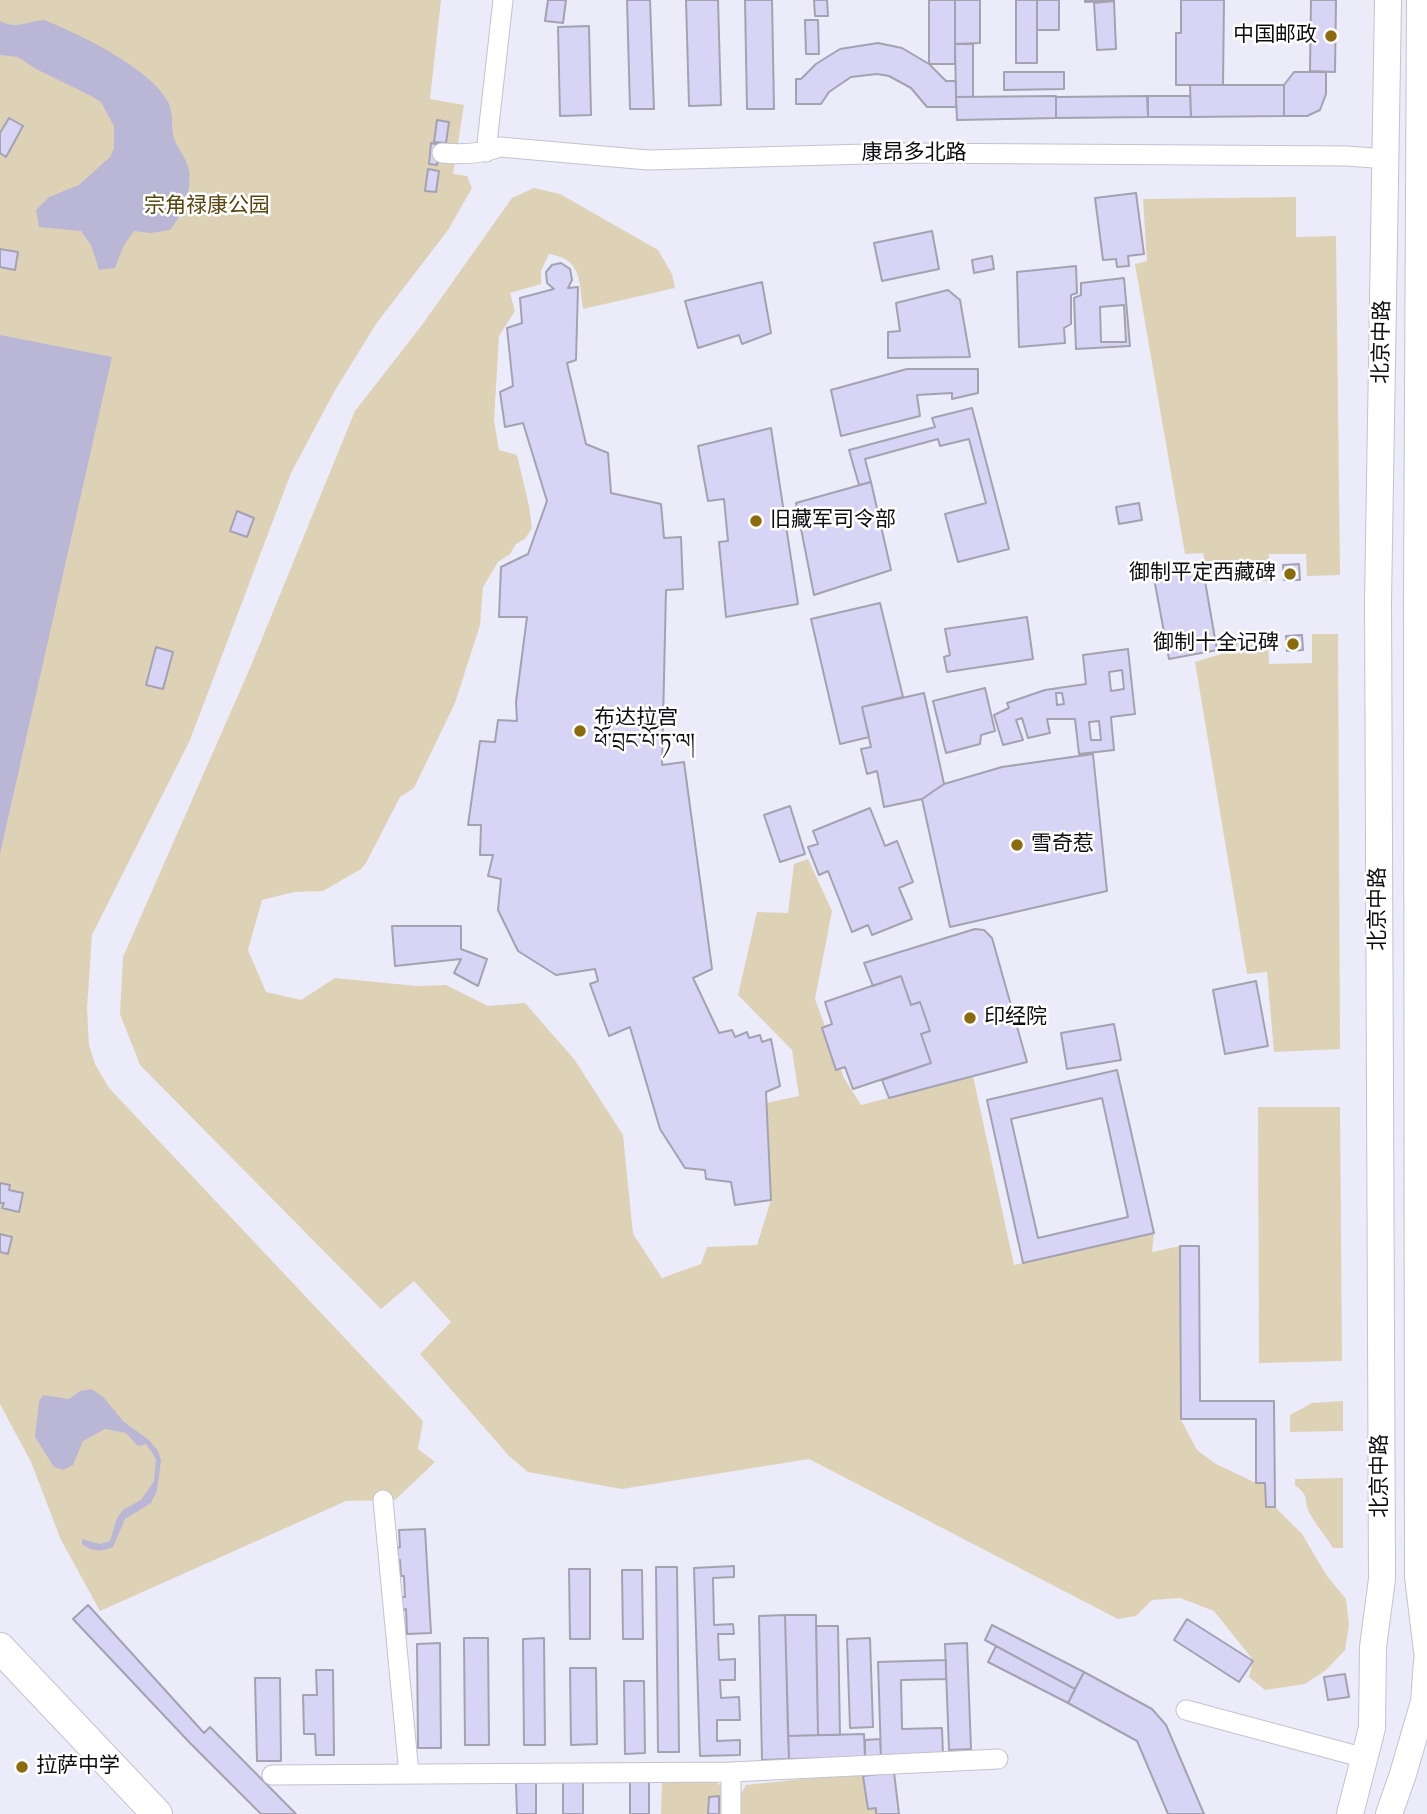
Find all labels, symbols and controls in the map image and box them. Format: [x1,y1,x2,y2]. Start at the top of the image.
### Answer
place label: 中国邮政 [1233,23,1317,49]
marker: 中国邮政 [1323,28,1339,44]
street label: 康昂多北路 [862,141,966,167]
park label: 宗角禄康公园 [144,194,270,220]
street label: 北京中路 [1370,300,1396,384]
place label: 旧藏军司令部 [770,508,896,534]
marker: 旧藏军司令部 [748,513,764,529]
place label: 御制平定西藏碑 [1129,561,1276,587]
marker: 御制平定西藏碑 [1282,566,1298,582]
place label: 御制十全记碑 [1153,631,1279,657]
marker: 御制十全记碑 [1285,636,1301,652]
place label: 布达拉宫 ཕོ་བྲང་པོ་ཏ་ལ། [594,706,695,756]
marker: 布达拉宫 ཕོ་བྲང་པོ་ཏ་ལ། [572,723,588,739]
place label: 雪奇惹 [1031,832,1094,858]
marker: 雪奇惹 [1009,837,1025,853]
street label: 北京中路 [1366,867,1392,951]
place label: 印经院 [984,1005,1047,1031]
marker: 印经院 [962,1010,978,1026]
street label: 北京中路 [1368,1434,1394,1518]
place label: 拉萨中学 [36,1754,120,1780]
marker: 拉萨中学 [14,1759,30,1775]

